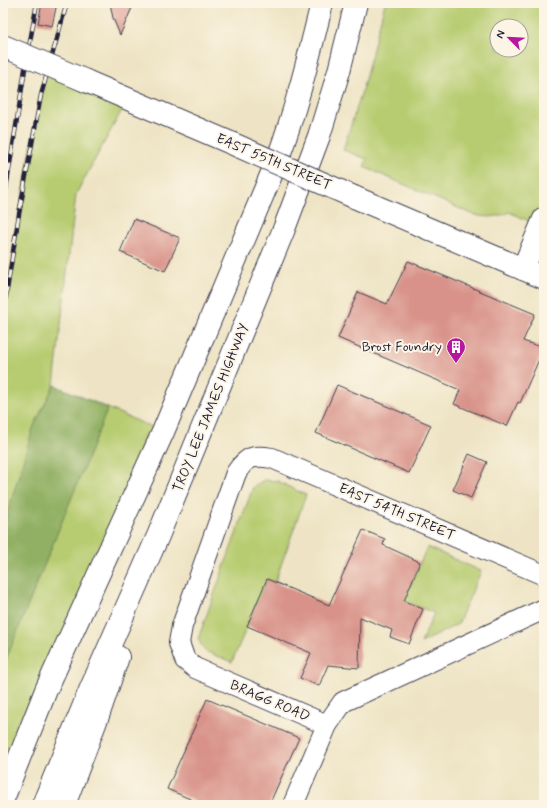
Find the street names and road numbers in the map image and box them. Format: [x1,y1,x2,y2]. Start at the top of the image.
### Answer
street label: EAST 55TH STREET [214,130,334,194]
street label: TROY LEE JAMES HIGHWAY [169,321,253,495]
street label: EAST 54TH STREET [336,479,458,545]
street label: BRAGG ROAD [227,676,313,726]

